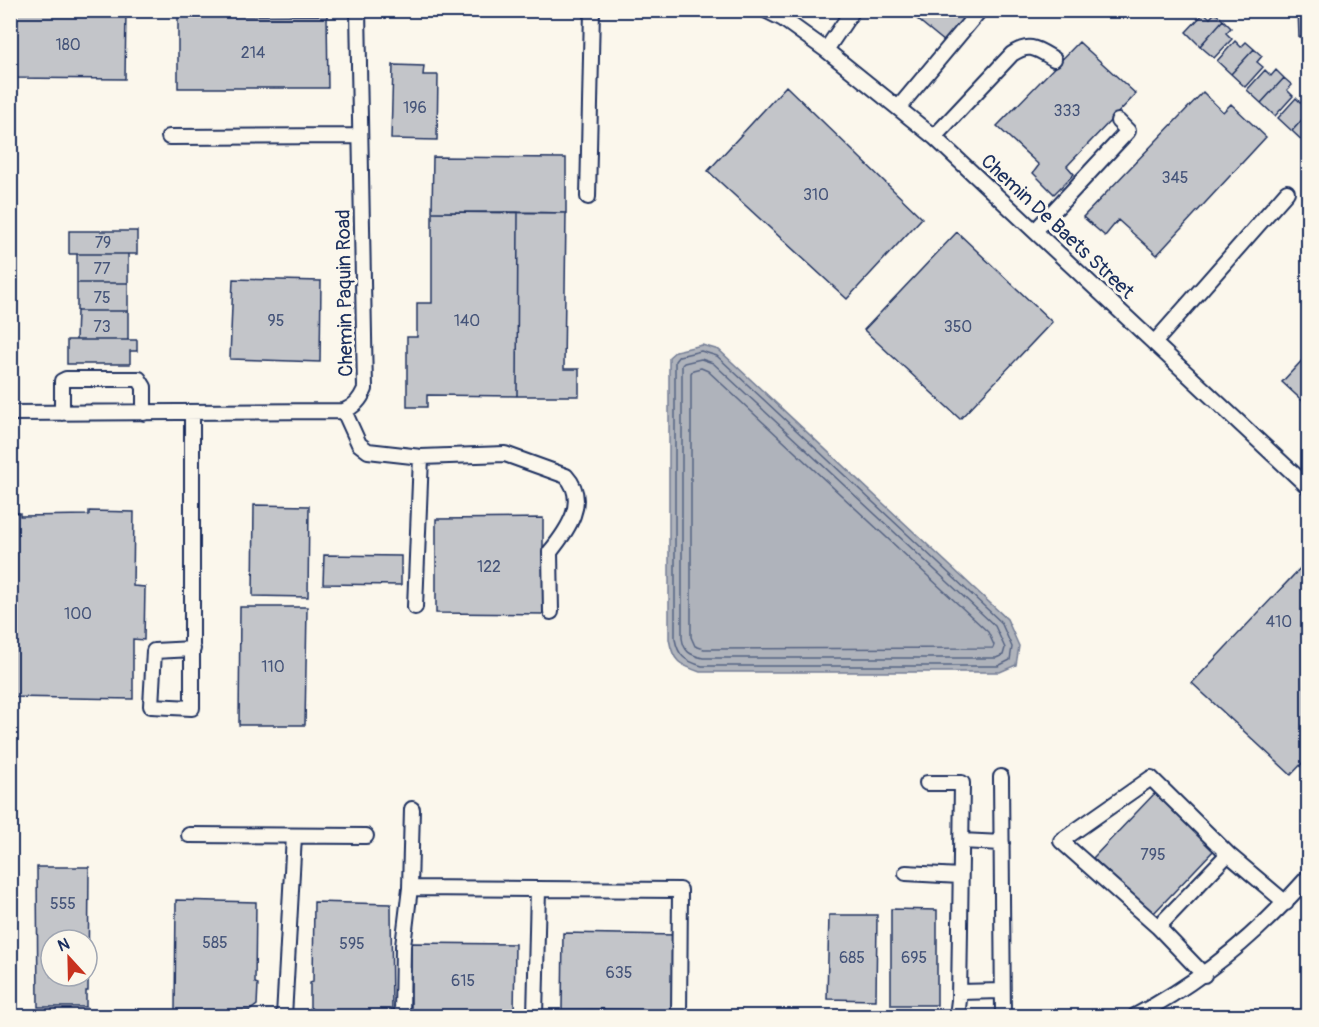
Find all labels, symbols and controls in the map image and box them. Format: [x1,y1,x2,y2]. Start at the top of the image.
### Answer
house number: 180 [55,35,81,55]
house number: 214 [241,43,265,63]
house number: 196 [403,98,427,118]
house number: 333 [1054,101,1080,121]
street label: Chemin De Baets Street [976,149,1140,305]
house number: 345 [1162,168,1188,188]
house number: 310 [803,185,829,205]
street label: Chemin Paquin Road [331,209,358,377]
house number: 79 [95,233,111,253]
house number: 77 [94,259,111,279]
house number: 75 [93,288,111,308]
house number: 95 [268,311,284,331]
house number: 140 [454,311,480,331]
house number: 73 [93,317,111,337]
house number: 350 [944,317,972,337]
house number: 122 [477,557,501,577]
house number: 100 [64,604,92,624]
house number: 410 [1266,612,1292,632]
house number: 110 [261,657,285,677]
house number: 795 [1140,845,1166,865]
house number: 555 [50,894,76,914]
north arrow [39,928,99,988]
house number: 585 [202,933,228,953]
text: N [55,934,73,956]
house number: 595 [339,934,365,954]
house number: 685 [839,948,865,968]
house number: 695 [901,948,927,968]
house number: 635 [606,963,632,983]
house number: 615 [451,971,475,991]

